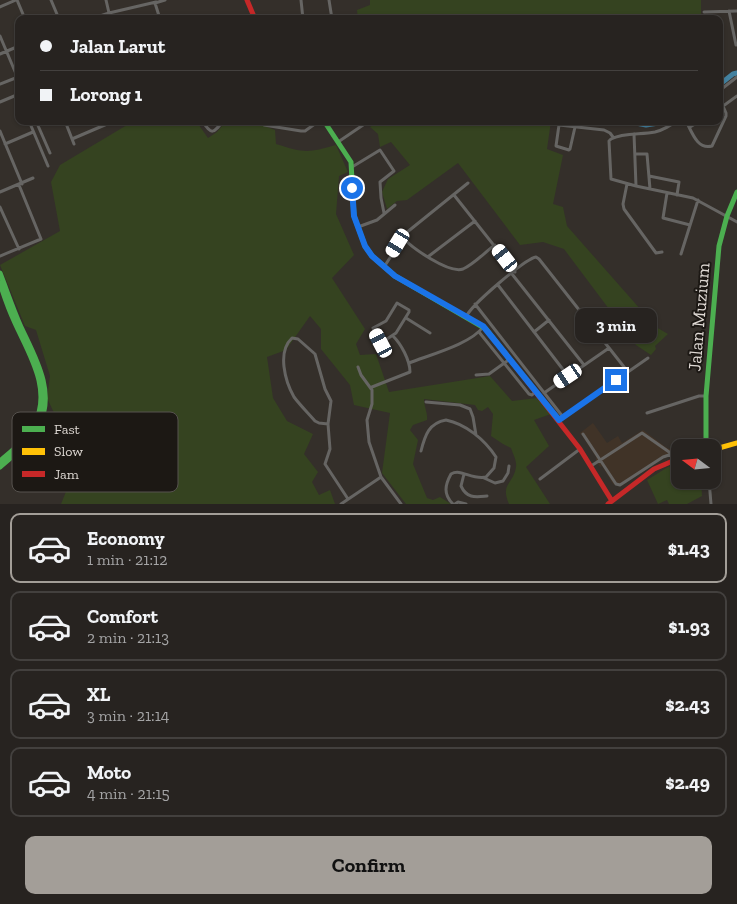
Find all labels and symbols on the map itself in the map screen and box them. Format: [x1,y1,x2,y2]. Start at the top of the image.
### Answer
route start [341,177,363,199]
car [383,226,412,260]
car [489,242,520,274]
street label: Jalan Muzium [683,261,715,372]
callout: 3 min [575,308,657,342]
car [367,326,394,360]
car [551,361,584,391]
route end [605,369,627,391]
legend [12,412,178,492]
text: Fast [54,421,81,438]
north arrow [671,439,721,489]
text: Slow [54,443,83,460]
text: Jam [54,466,79,483]

